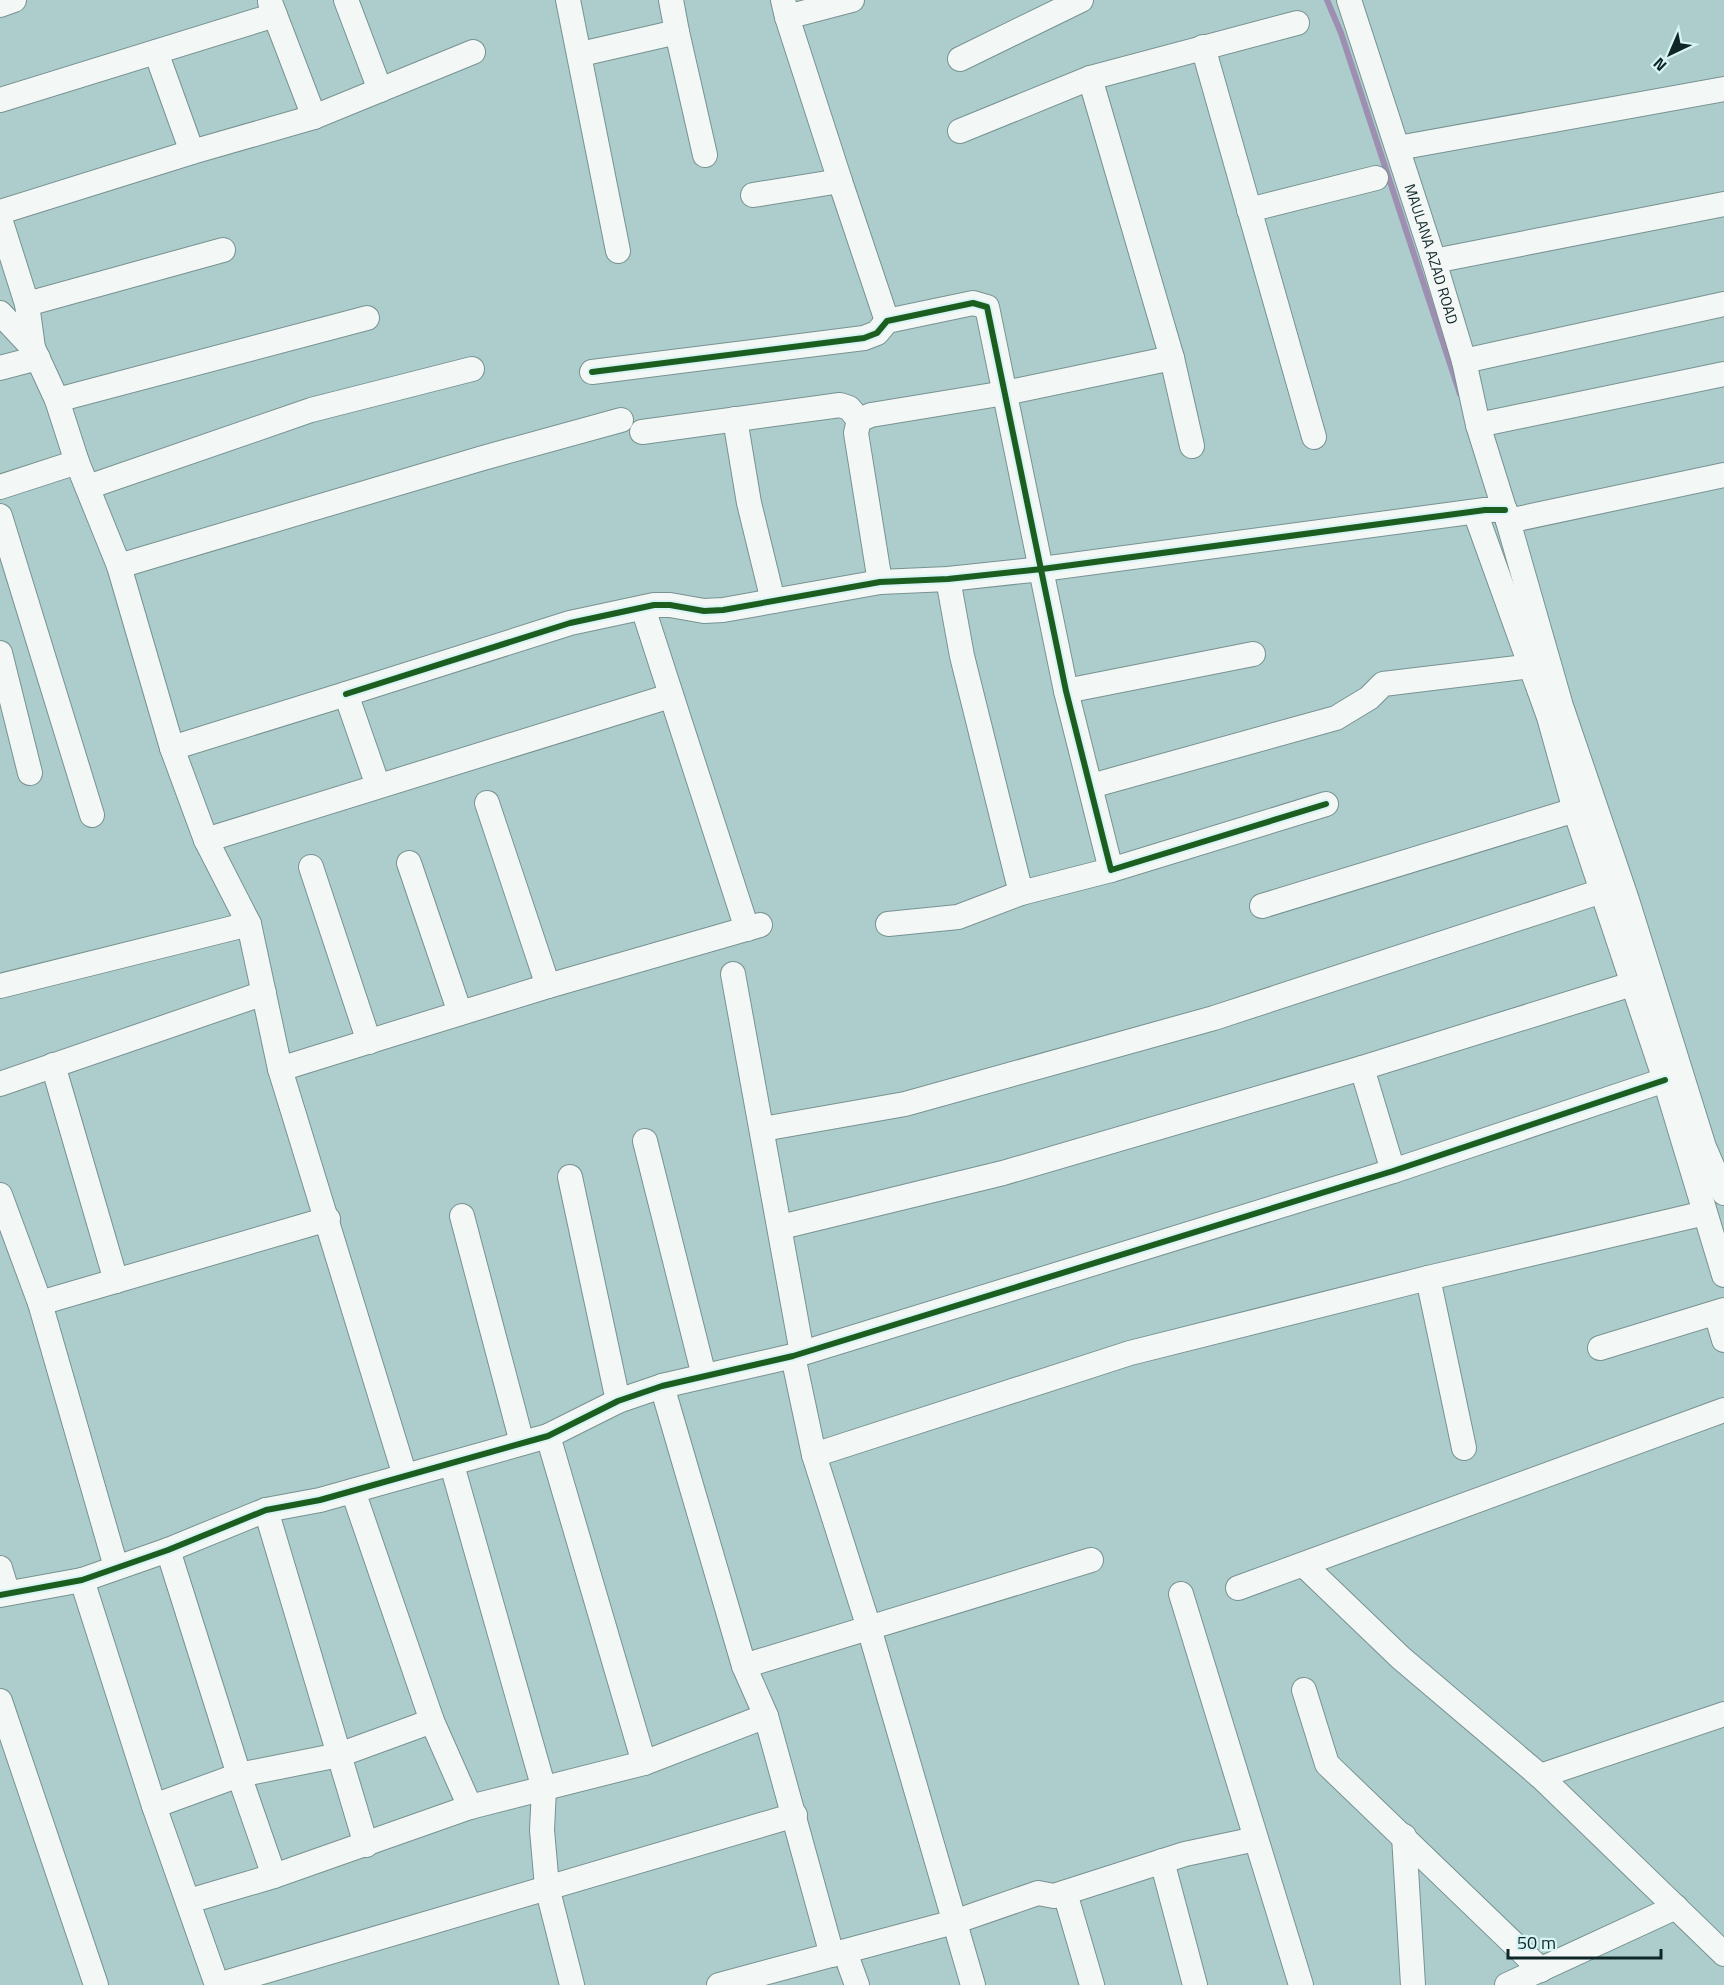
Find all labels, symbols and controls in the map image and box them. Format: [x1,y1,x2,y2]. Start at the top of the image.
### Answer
north arrow [1640,24,1700,84]
text: N [1647,52,1672,77]
street label: MAULANA AZAD ROAD [1399,181,1464,327]
scale bar [1508,1922,1661,1960]
text: 50 m [1517,1929,1556,1956]

